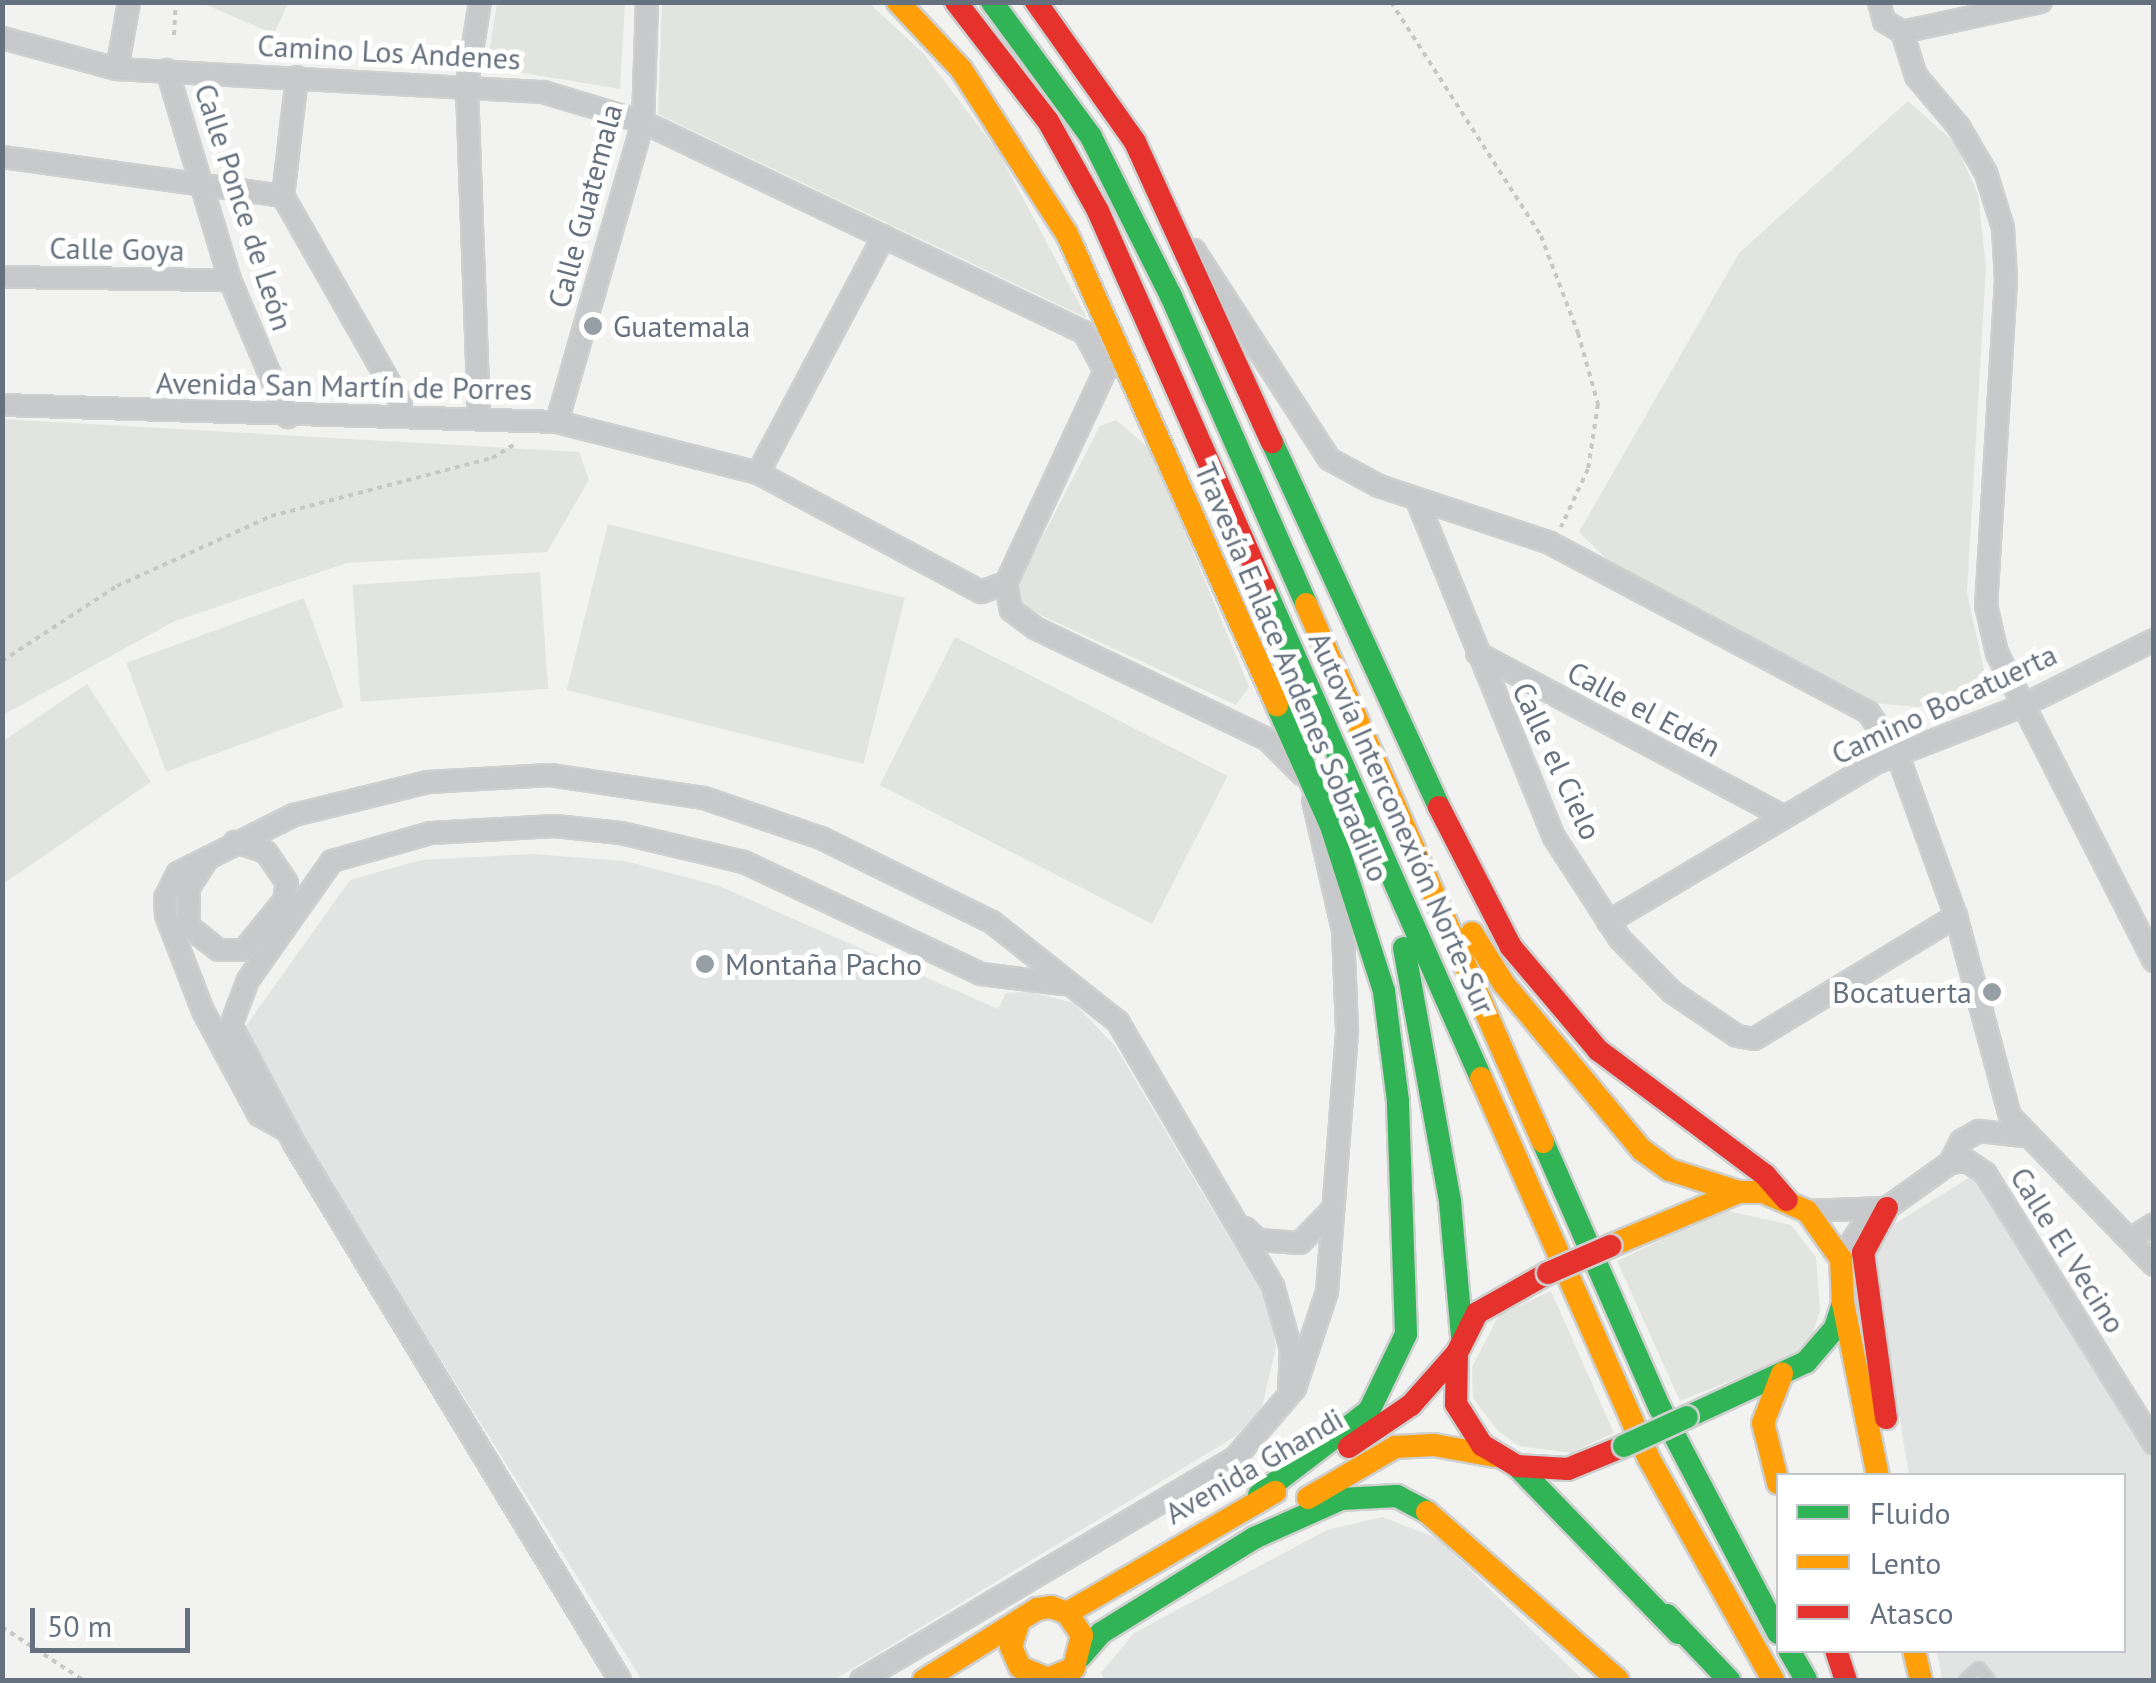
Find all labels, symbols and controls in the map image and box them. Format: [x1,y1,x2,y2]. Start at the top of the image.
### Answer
street label: Camino Los Andenes [256,27,522,77]
street label: Calle Ponce de León [187,79,301,335]
street label: Calle Guatemala [540,100,630,312]
street label: Calle Goya [49,230,185,268]
place label: Guatemala [613,308,750,344]
marker: Guatemala [582,315,604,337]
street label: Avenida San Martín de Porres [156,365,532,407]
street label: Travesía Enlace Andenes Sobradillo [1187,457,1397,887]
street label: Autovía Interconexión Norte-Sur [1301,626,1503,1020]
street label: Camino Bocatuerta [1826,636,2062,772]
street label: Calle el Edén [1561,654,1727,764]
street label: Calle el Cielo [1505,677,1609,845]
place label: Montaña Pacho [725,946,922,982]
marker: Montaña Pacho [694,953,716,975]
place label: Bocatuerta [1832,974,1972,1010]
marker: Bocatuerta [1981,981,2003,1003]
street label: Calle El Vecino [2003,1160,2133,1340]
street label: Avenida Ghandi [1159,1401,1349,1531]
legend [1776,1473,2126,1653]
text: Fluido [1870,1493,1951,1532]
text: Lento [1870,1543,1941,1582]
scale bar [35,1588,195,1650]
text: Atasco [1870,1593,1954,1632]
text: 50 m [47,1606,112,1645]

